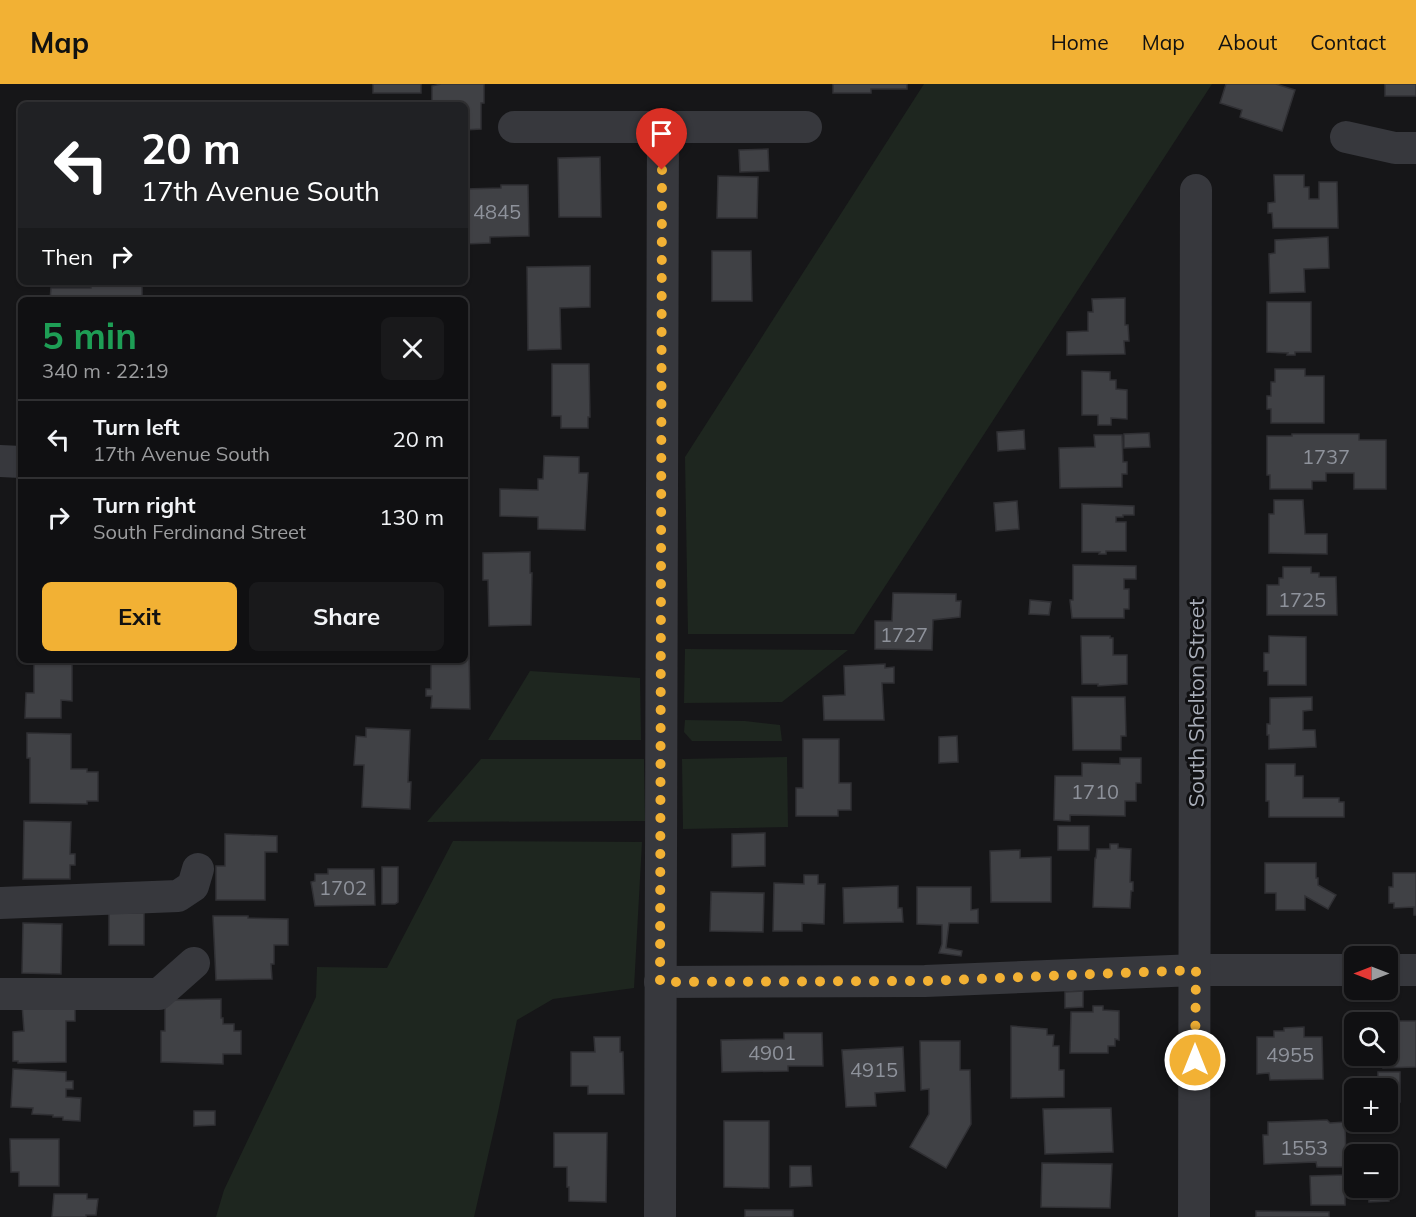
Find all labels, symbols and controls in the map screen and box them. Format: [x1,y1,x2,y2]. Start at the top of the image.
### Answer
text: Map [30,25,89,60]
text: Home [1051,29,1109,55]
text: Map [1142,29,1185,55]
text: About [1218,29,1277,55]
text: Contact [1310,29,1386,55]
pin [636,108,687,170]
icon: arrive [645,117,678,150]
text: 20 m [141,122,241,175]
icon: left [42,126,120,204]
text: 17th Avenue South [141,174,380,208]
house number: 4845 [473,199,521,224]
icon: right [105,240,138,273]
text: Then [42,243,93,271]
text: 5 min [42,313,137,358]
button: close [381,317,444,380]
text: 340 m · 22:19 [42,358,168,383]
text: Turn left [93,413,180,441]
icon: left [42,423,75,456]
text: 20 m [393,425,444,453]
text: 17th Avenue South [93,441,270,466]
house number: 1737 [1302,444,1350,469]
text: Turn right [93,491,196,519]
icon: right [42,501,75,534]
text: 130 m [379,503,444,531]
text: South Ferdinand Street [93,519,306,544]
button: Exit [42,582,237,651]
button: Share [249,582,444,651]
house number: 1725 [1278,587,1326,612]
street label: South Shelton Street [1182,598,1210,807]
house number: 1727 [880,622,928,647]
house number: 1710 [1071,779,1119,804]
house number: 1702 [319,875,367,900]
north arrow [1344,946,1398,1000]
map controls [1344,946,1398,1198]
button: search [1344,1012,1398,1066]
position arrow [1163,1028,1227,1092]
house number: 4901 [748,1040,796,1065]
house number: 4955 [1266,1042,1314,1067]
house number: 4915 [850,1057,898,1082]
button: + [1344,1078,1398,1132]
house number: 1553 [1280,1135,1328,1160]
button: − [1344,1144,1398,1198]

